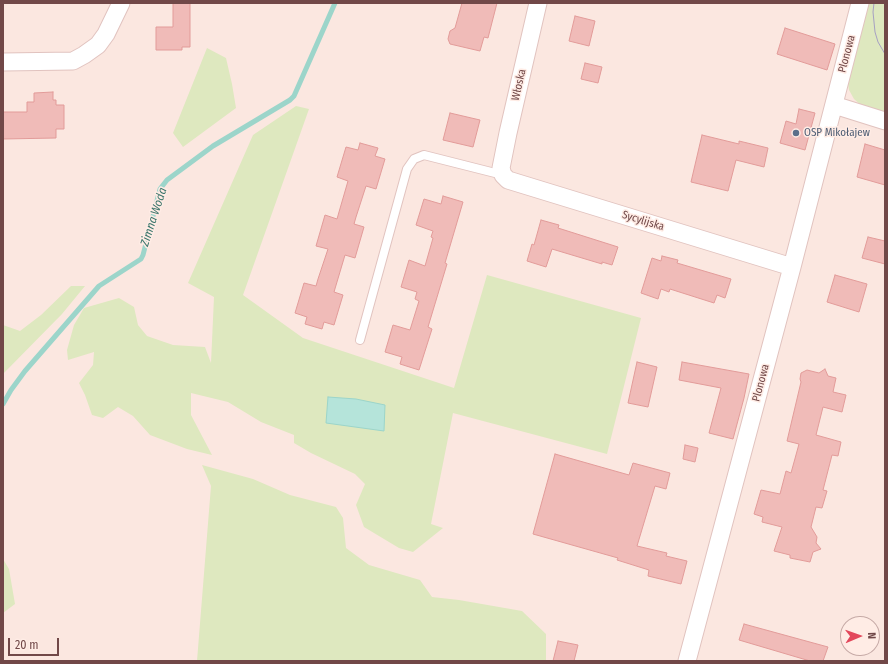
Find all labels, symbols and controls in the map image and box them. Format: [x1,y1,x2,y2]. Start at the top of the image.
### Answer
street label: Plonowa [836,34,858,74]
street label: Włoska [509,68,529,102]
place label: OSP Mikołajew [804,126,870,140]
marker: OSP Mikołajew [791,128,801,138]
water label: Zimna Woda [138,186,170,248]
street label: Sycylijska [620,208,666,234]
street label: Plonowa [750,363,772,403]
north arrow [840,616,880,656]
scale bar [10,630,61,656]
text: N [865,632,878,639]
text: 20 m [15,638,39,652]

